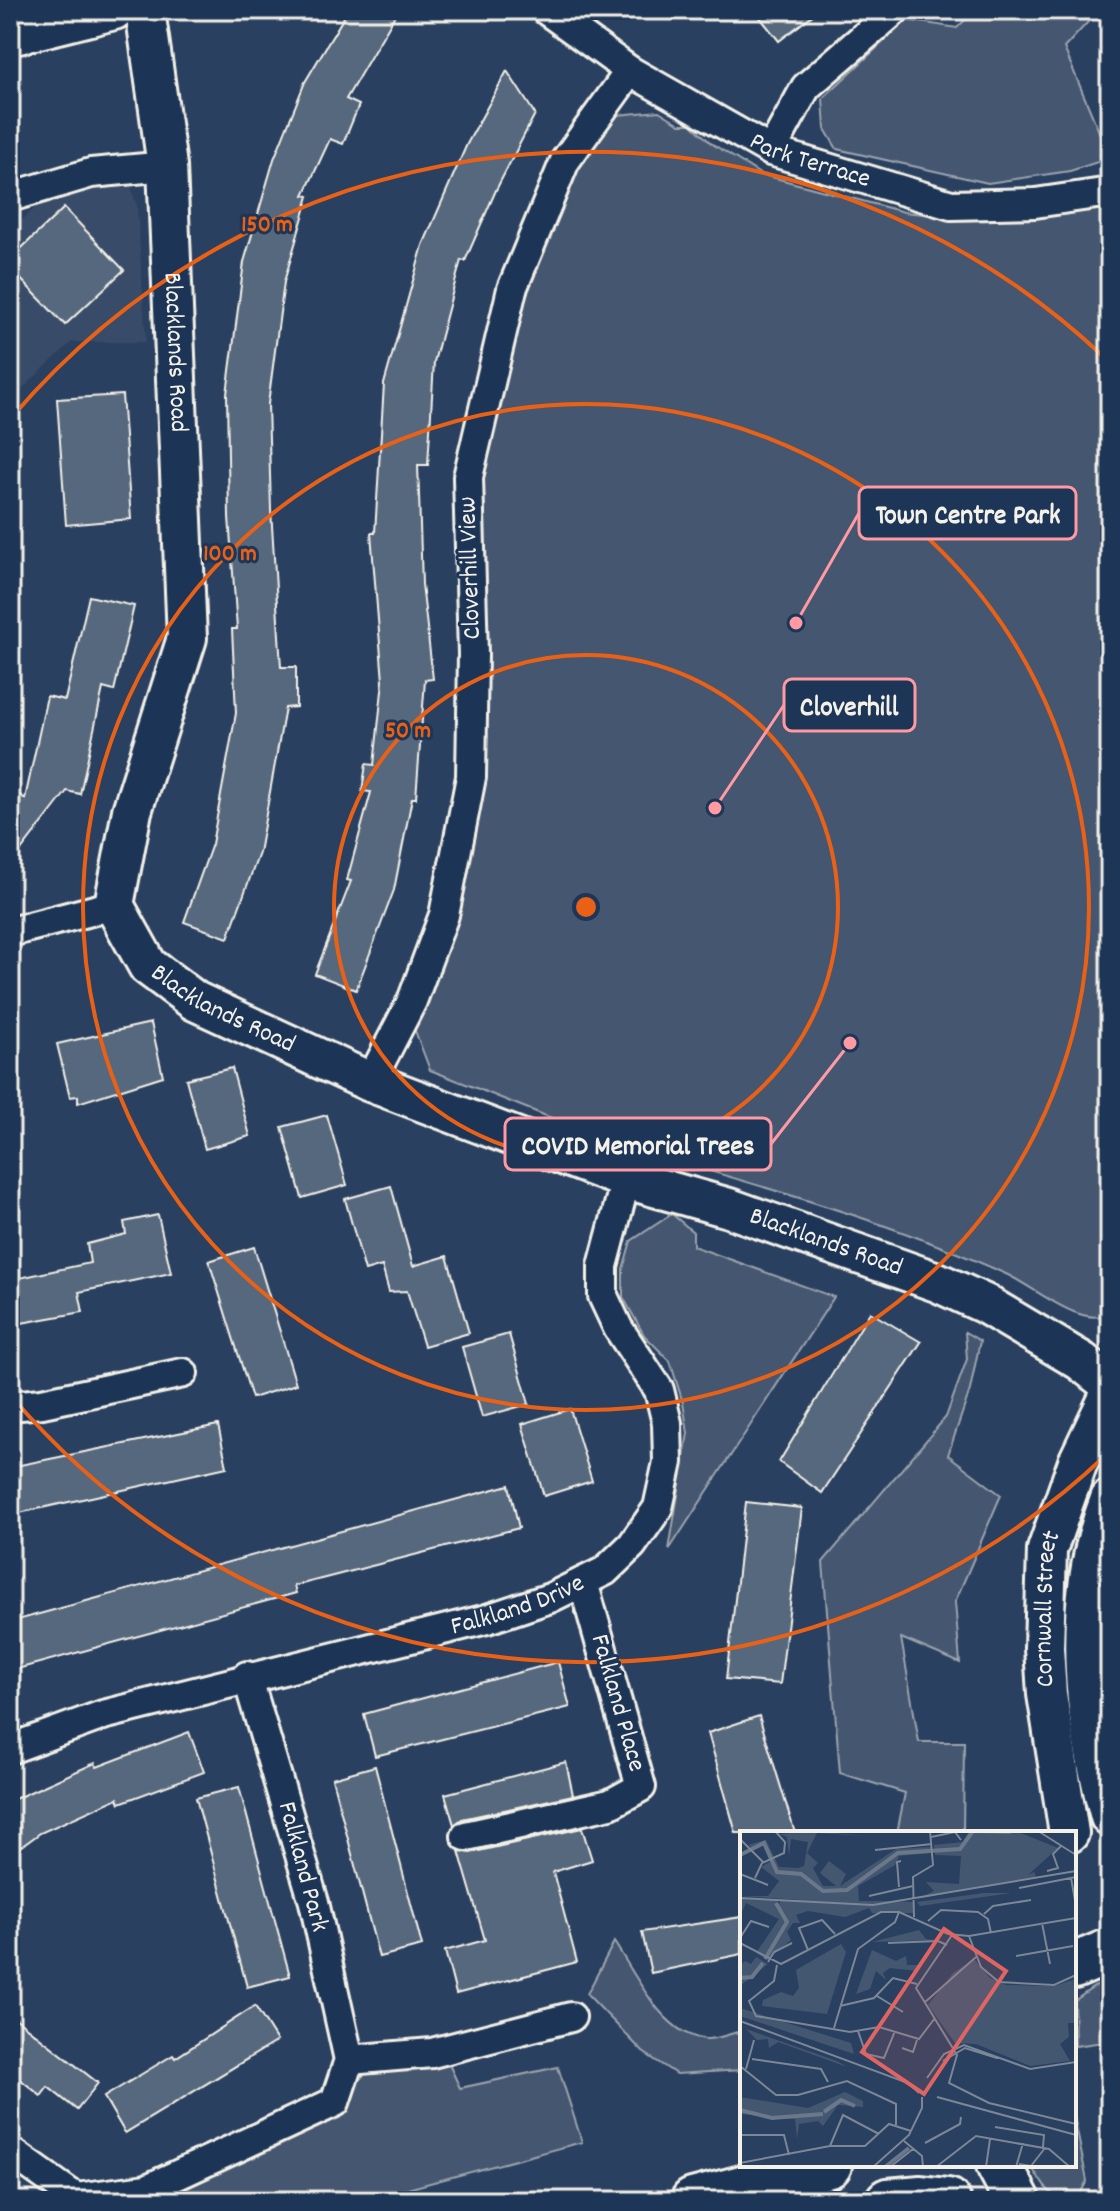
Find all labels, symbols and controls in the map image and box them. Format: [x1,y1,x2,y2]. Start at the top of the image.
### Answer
street label: Park Terrace [742,124,875,198]
text: 150 m [241,209,293,243]
street label: Blacklands Road [153,272,197,433]
callout: Town Centre Park [859,487,1076,539]
street label: Cloverhill View [450,496,492,640]
text: Town Centre Park [876,498,1060,538]
text: 100 m [203,538,257,572]
callout: Cloverhill [784,679,915,731]
text: Cloverhill [800,690,899,730]
text: 50 m [385,715,431,749]
centre of rings [572,893,600,921]
street label: Blacklands Road [143,955,301,1063]
callout: COVID Memorial Trees [505,1118,771,1170]
text: COVID Memorial Trees [521,1129,755,1169]
street label: Blacklands Road [744,1198,907,1287]
street label: Cornwall Street [1025,1525,1071,1688]
street label: Falkland Drive [447,1565,591,1646]
street label: Falkland Place [580,1630,654,1776]
street label: Falkland Park [267,1798,337,1936]
inset map [740,1831,1076,2167]

